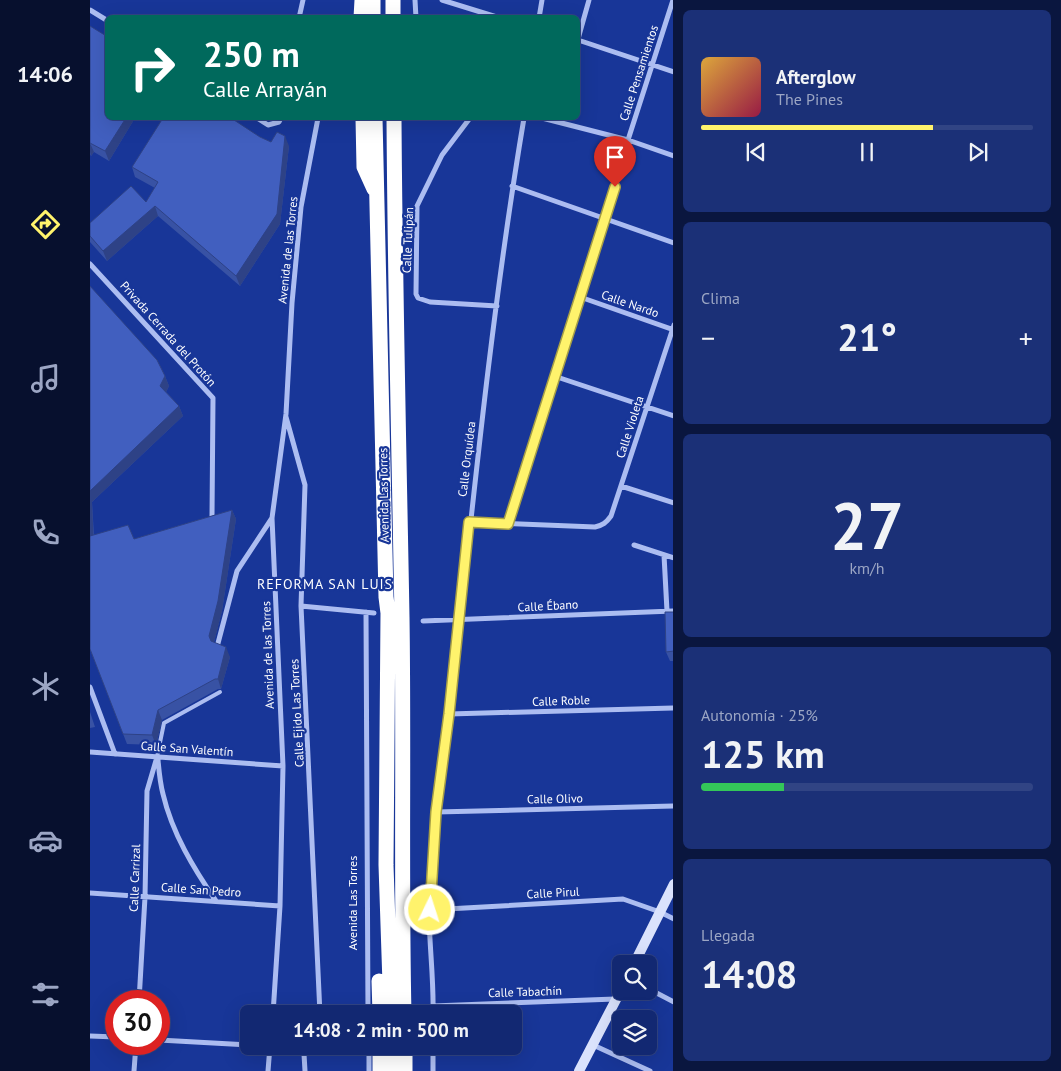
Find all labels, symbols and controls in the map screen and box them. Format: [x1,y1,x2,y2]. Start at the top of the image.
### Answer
street label: Calle Pensamientos [616,23,661,123]
text: 250 m [203,31,300,77]
icon: right [120,35,185,100]
text: 14:06 [17,60,73,88]
text: Afterglow [776,65,856,89]
text: Calle Arrayán [203,75,327,103]
text: The Pines [776,89,843,109]
pin [594,136,636,187]
icon: previous [742,138,770,166]
icon: pause [853,138,881,166]
icon: next [964,138,992,166]
icon: arrive [601,143,629,171]
street label: Avenida de las Torres [274,196,301,304]
icon: directions [28,207,63,242]
street label: Calle Tulipán [399,207,416,273]
street label: Privada Cerrada del Protón [117,278,220,389]
street label: Calle Nardo [599,287,661,320]
text: Clima [701,288,740,308]
text: 21° [837,312,897,361]
text: − [701,319,715,356]
text: + [1019,319,1033,356]
icon: music [28,361,63,396]
street label: Calle Violeta [612,394,647,460]
street label: Calle Orquídea [454,420,479,497]
street label: Avenida Las Torres [375,448,392,542]
text: 27 [830,483,904,567]
icon: phone [28,515,63,550]
text: km/h [849,558,885,578]
district label: REFORMA SAN LUIS [257,575,393,593]
street label: Calle Ébano [517,596,579,615]
street label: Avenida de las Torres [258,601,277,709]
street label: Calle Ejido Las Torres [286,658,307,768]
icon: climate [28,669,63,704]
street label: Calle Roble [532,692,590,709]
text: Autonomía · 25% [701,705,818,725]
text: 125 km [701,729,825,778]
street label: Calle San Valentín [140,738,234,759]
street label: Calle Olivo [527,791,583,806]
icon: car [28,823,63,858]
street label: Calle Carrizal [126,843,143,912]
street label: Avenida Las Torres [345,856,360,950]
street label: Calle San Pedro [160,879,242,900]
position arrow [403,883,455,935]
street label: Calle Pirul [526,884,580,901]
text: Llegada [701,925,755,945]
text: 14:08 [701,949,797,998]
map controls [612,955,657,1055]
button: search [612,955,657,1000]
icon: filters [28,977,63,1012]
street label: Calle Tabachín [488,983,562,1000]
speed limit sign: 30 [105,990,170,1055]
button: layers [612,1010,657,1055]
text: 14:08 · 2 min · 500 m [293,1018,469,1042]

